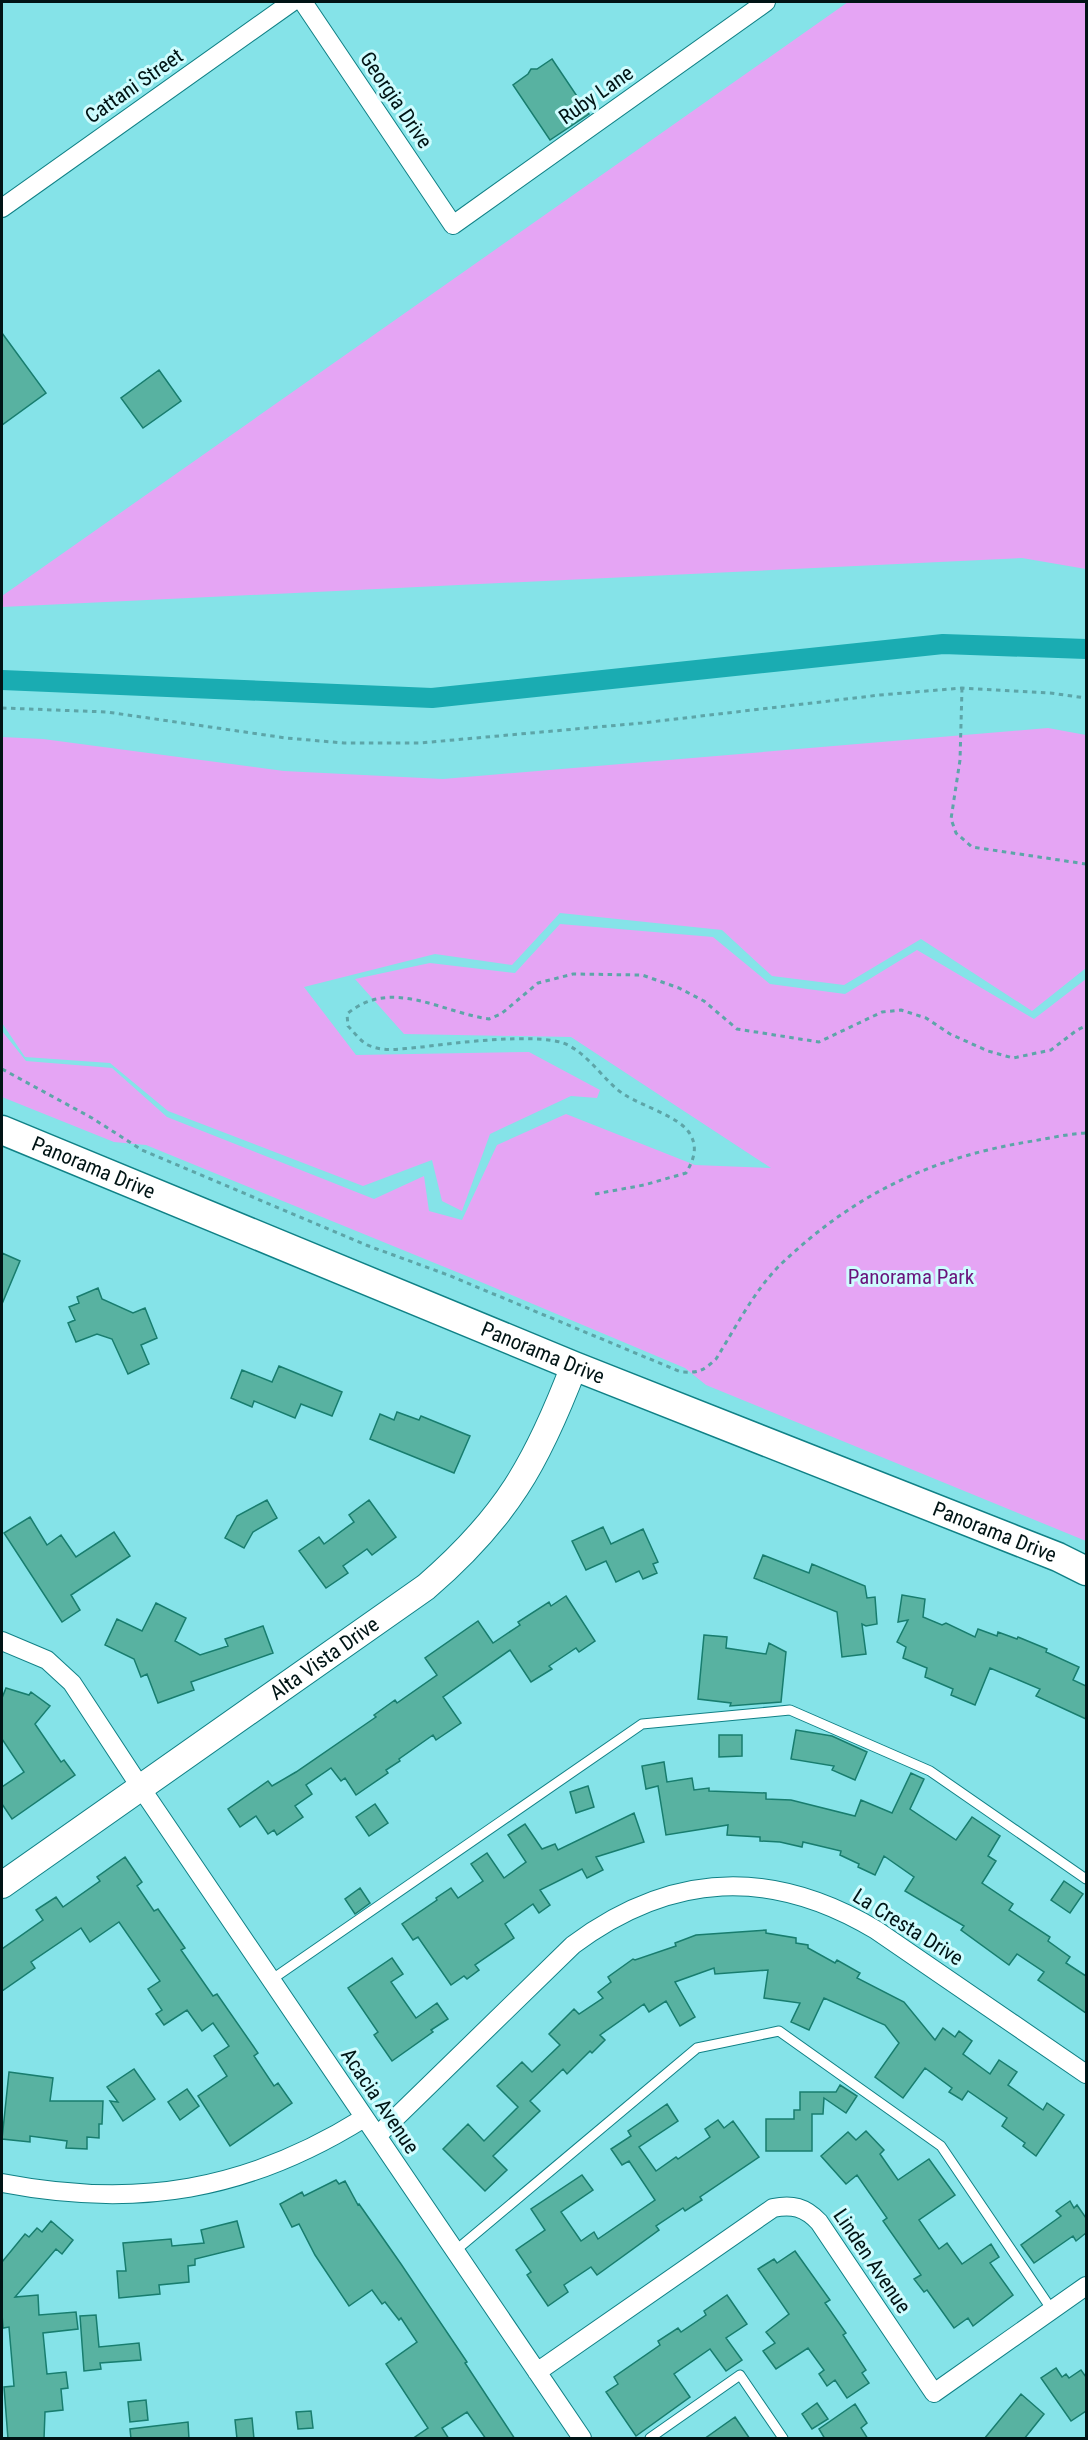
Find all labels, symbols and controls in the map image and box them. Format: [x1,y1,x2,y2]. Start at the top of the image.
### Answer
street label: Cattani Street [81,44,187,128]
street label: Georgia Drive [355,47,437,153]
street label: Ruby Lane [554,61,638,129]
street label: Panorama Drive [28,1132,159,1204]
park label: Panorama Park [848,1265,975,1289]
street label: Panorama Drive [478,1317,608,1389]
street label: Panorama Drive [929,1497,1060,1567]
street label: Alta Vista Drive [265,1612,383,1705]
street label: La Cresta Drive [848,1884,968,1970]
street label: Acacia Avenue [336,2044,424,2158]
street label: Linden Avenue [828,2204,916,2318]

